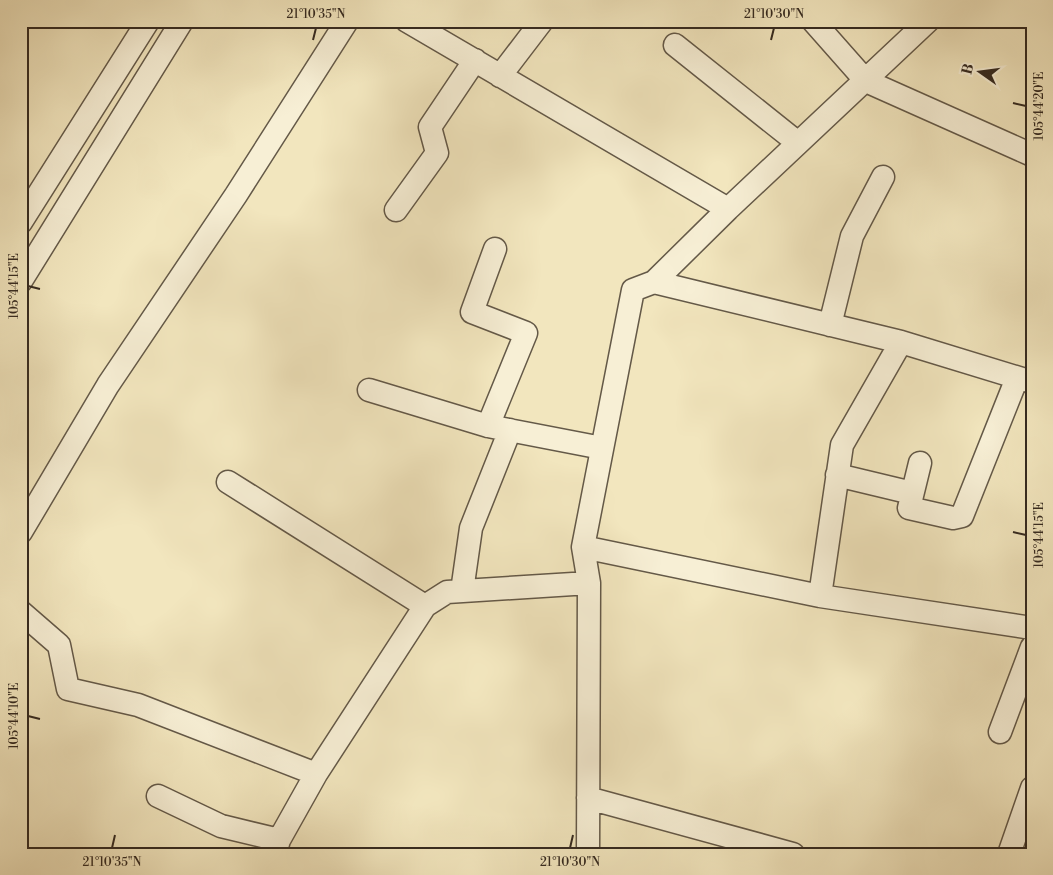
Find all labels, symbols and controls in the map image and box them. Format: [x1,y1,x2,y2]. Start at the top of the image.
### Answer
text: 21°10'35"N [287,7,345,22]
text: 21°10'30"N [744,7,804,22]
north arrow [956,48,1006,98]
text: B [958,62,978,76]
text: 105°44'20"E [1032,72,1047,140]
text: 105°44'15"E [7,253,22,319]
text: 105°44'15"E [1032,502,1047,568]
text: 105°44'10"E [7,683,22,749]
text: 21°10'35"N [83,855,141,870]
text: 21°10'30"N [540,855,600,870]

